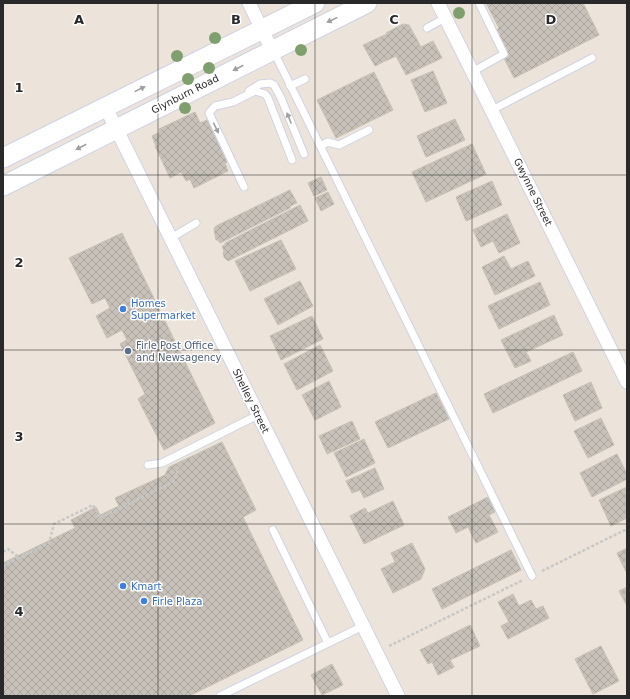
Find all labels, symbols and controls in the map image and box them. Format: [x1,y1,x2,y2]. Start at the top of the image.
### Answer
text: A [74,12,84,27]
text: B [231,12,241,27]
text: C [389,12,399,27]
text: D [546,12,557,27]
one-way arrow [327,17,338,23]
one-way arrow [232,65,243,71]
street label: Glynburn Road [150,72,220,116]
text: 1 [14,80,24,95]
one-way arrow [134,86,145,92]
one-way arrow [286,112,292,124]
one-way arrow [213,123,219,134]
one-way arrow [75,144,87,150]
street label: Gwynne Street [512,156,554,228]
text: 2 [14,255,24,270]
place label: Homes Supermarket [131,298,196,321]
marker: Homes Supermarket [118,304,128,314]
place label: Firle Post Office and Newsagency [136,340,221,363]
marker: Firle Post Office and Newsagency [123,346,133,356]
street label: Shelley Street [231,367,271,435]
text: 3 [14,429,24,444]
marker: Kmart [118,581,128,591]
place label: Kmart [131,581,162,592]
marker: Firle Plaza [139,596,149,606]
place label: Firle Plaza [152,596,202,607]
text: 4 [14,604,24,619]

